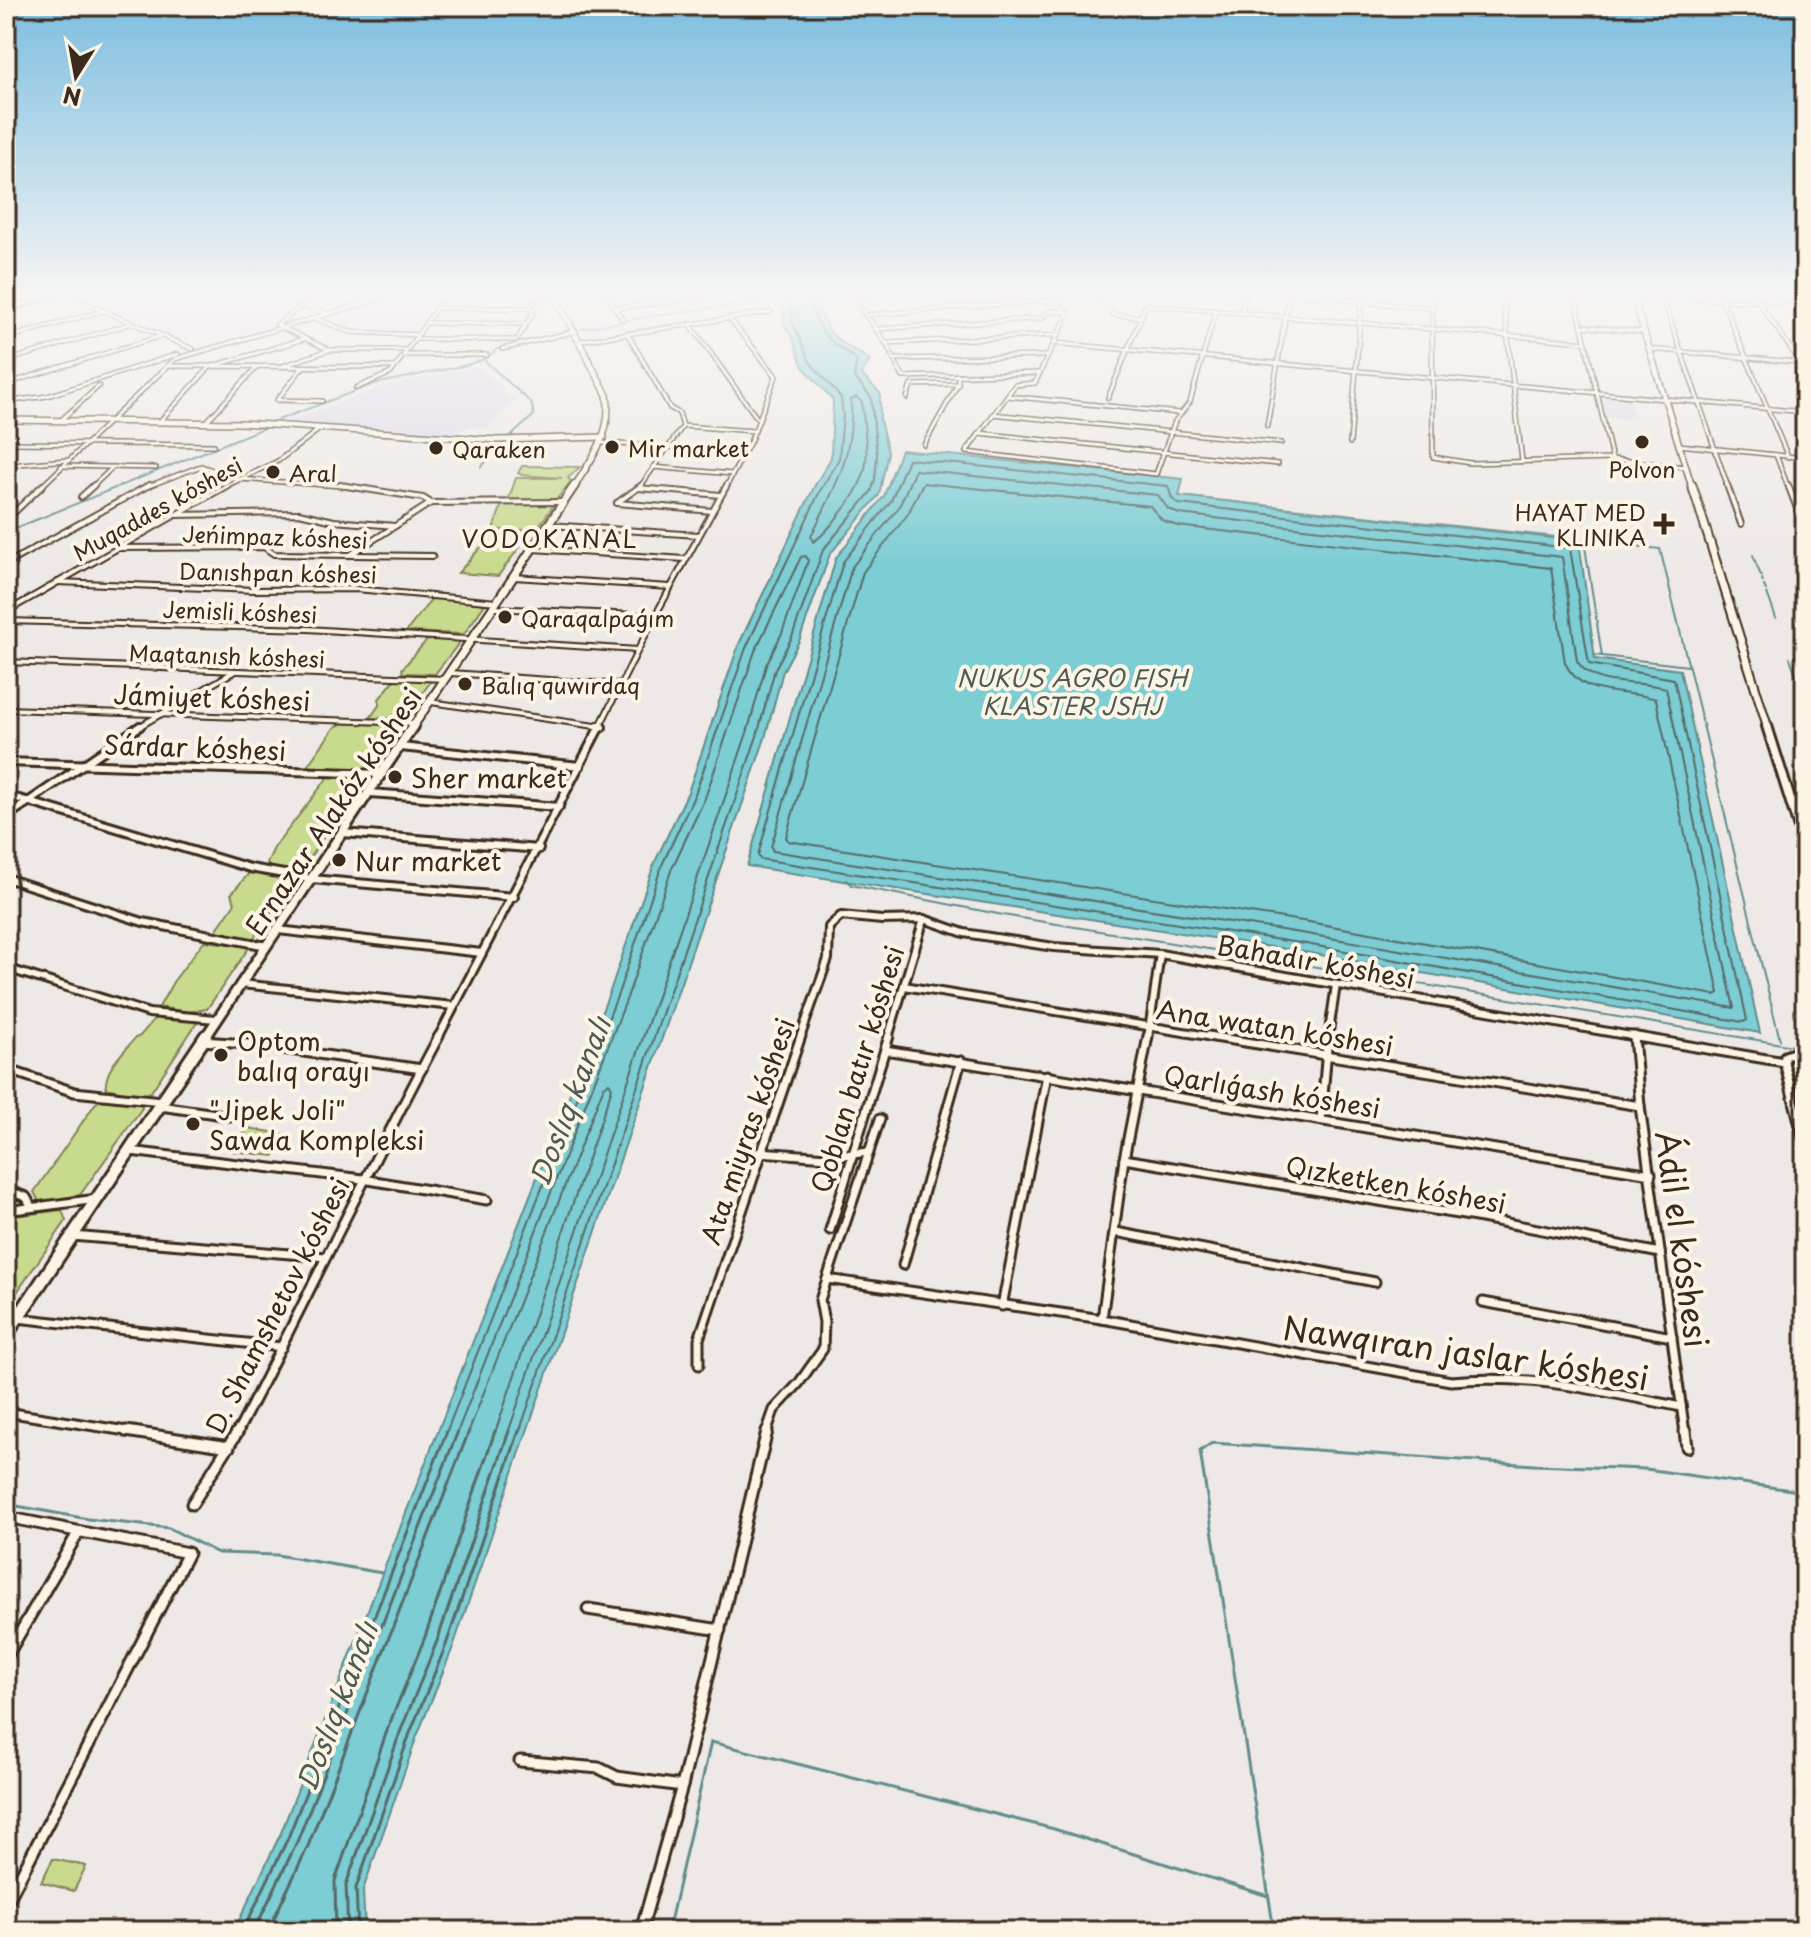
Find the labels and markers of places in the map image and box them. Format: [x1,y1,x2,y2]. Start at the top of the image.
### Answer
place label: Mir market [628,431,749,464]
place label: Qaraken [452,432,546,465]
marker: Polvon [1633,433,1651,451]
marker: Mir market [603,438,621,456]
marker: Qaraken [427,439,445,457]
place label: Polvon [1609,452,1675,485]
place label: Aral [289,456,337,489]
marker: Aral [264,463,282,481]
place label: HAYAT MED KLINIKA [1515,495,1646,553]
marker: HAYAT MED KLINIKA [1653,513,1675,535]
place label: Qaraqalpaǵım [521,601,674,634]
marker: Qaraqalpaǵım [496,608,514,626]
place label: Balıq quwırdaq [481,668,640,701]
marker: Balıq quwırdaq [456,675,474,693]
place label: Sher market [411,758,567,797]
marker: Sher market [386,768,404,786]
place label: Nur market [355,841,501,880]
marker: Nur market [330,851,348,869]
place label: Optom balıq orayı [237,1021,370,1090]
marker: Optom balıq orayı [212,1046,230,1064]
place label: "Jipek Joli" Sawda Kompleksi [209,1090,424,1159]
marker: "Jipek Joli" Sawda Kompleksi [184,1115,202,1133]

